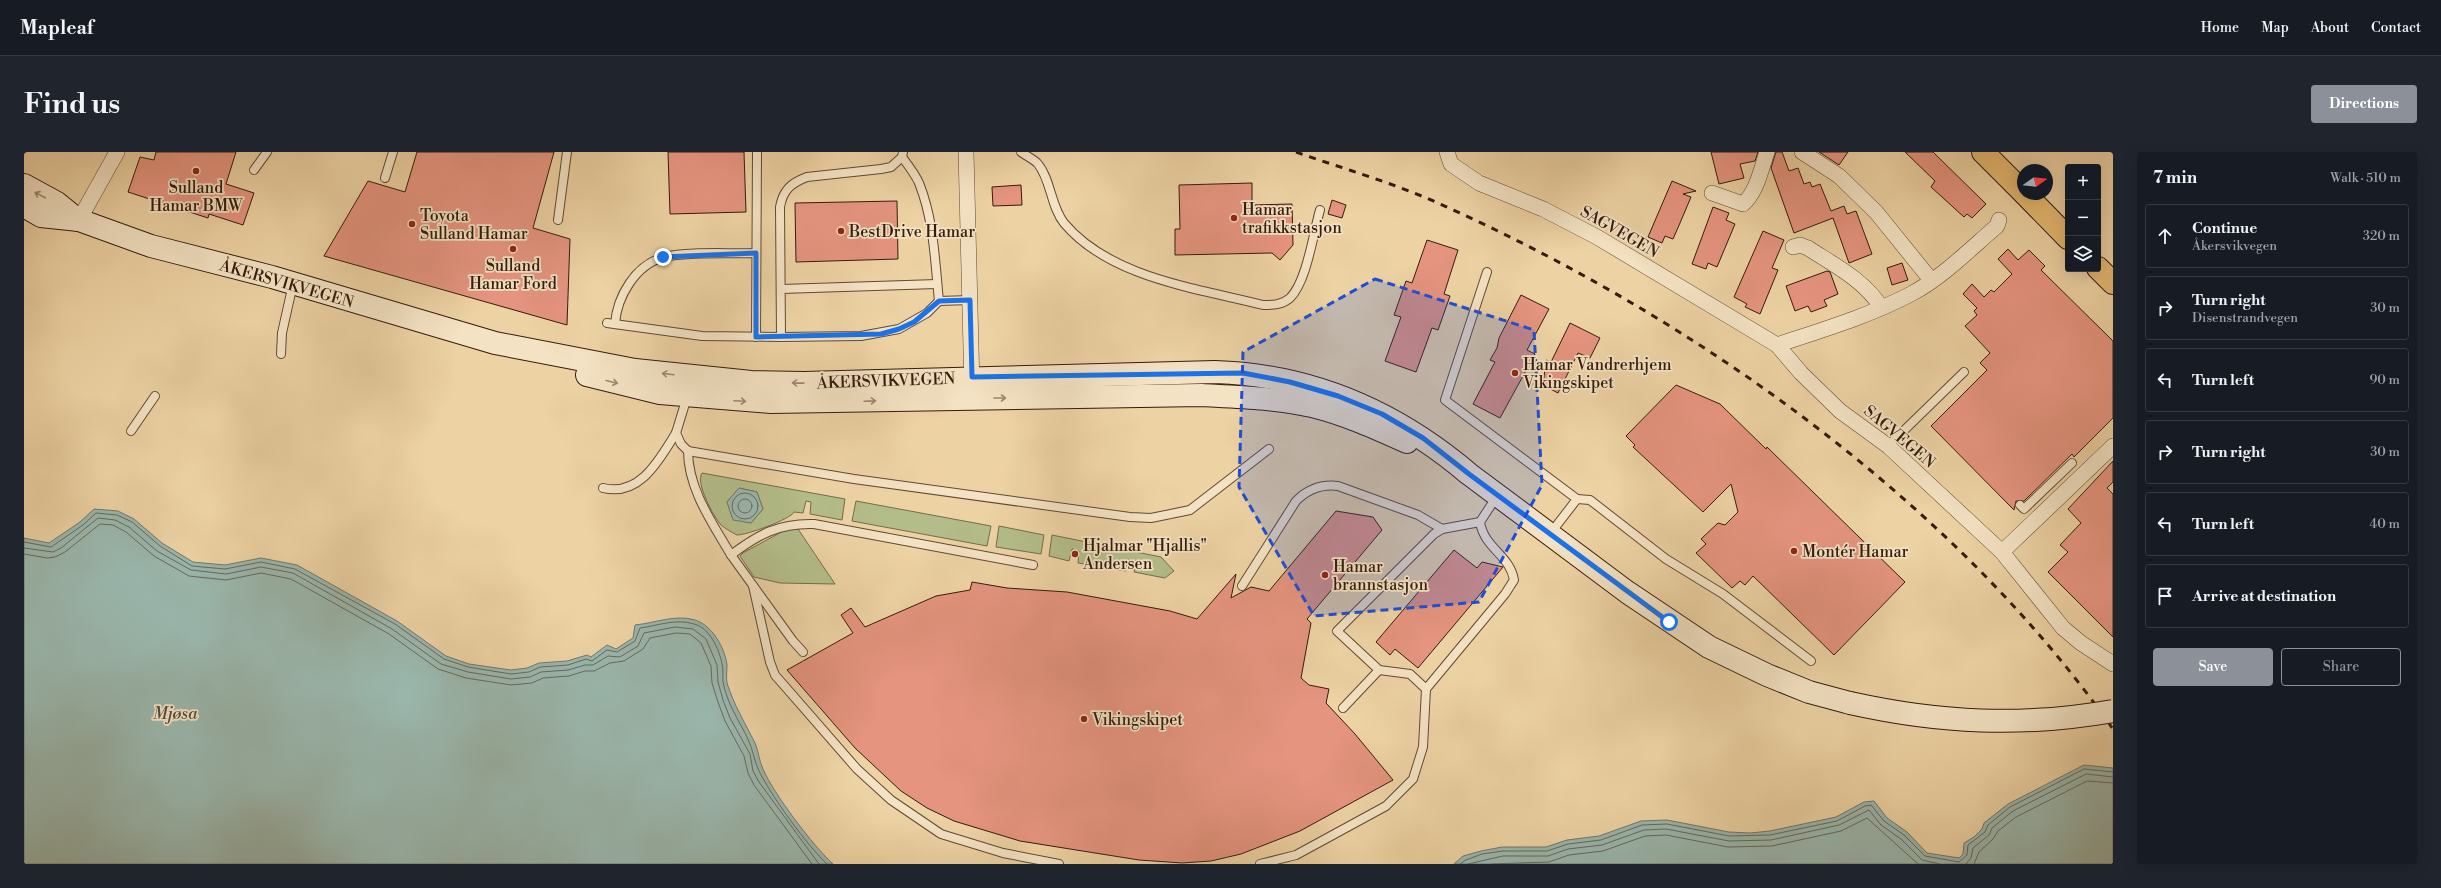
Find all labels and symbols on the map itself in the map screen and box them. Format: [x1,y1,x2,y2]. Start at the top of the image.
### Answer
north arrow [2017,164,2053,200]
marker: Sulland Hamar BMW [191,166,201,176]
place label: Sulland Hamar BMW [149,178,243,216]
one-way arrow [34,190,46,198]
place label: Hamar trafikkstasjon [1242,200,1342,238]
street label: SAGVEGEN [1577,201,1662,262]
place label: Toyota Sulland Hamar [420,206,528,244]
marker: Hamar trafikkstasjon [1229,213,1239,223]
marker: Toyota Sulland Hamar [407,219,417,229]
place label: BestDrive Hamar [848,222,975,242]
marker: BestDrive Hamar [836,226,846,236]
marker: Sulland Hamar Ford [508,244,518,254]
route end [654,248,672,266]
street label: ÅKERSVIKVEGEN [216,253,357,313]
place label: Sulland Hamar Ford [469,256,557,294]
place label: Hamar Vandrerhjem Vikingskipet [1522,355,1671,393]
street label: ÅKERSVIKVEGEN [815,367,956,393]
marker: Hamar Vandrerhjem Vikingskipet [1510,368,1520,378]
one-way arrow [662,370,675,378]
one-way arrow [605,378,618,386]
one-way arrow [792,379,805,387]
one-way arrow [993,394,1006,401]
one-way arrow [733,397,746,404]
one-way arrow [863,397,876,405]
street label: SAGVEGEN [1860,401,1939,472]
place label: Hjalmar "Hjallis" Andersen [1082,536,1207,574]
place label: Montér Hamar [1802,542,1909,562]
marker: Montér Hamar [1789,546,1799,556]
marker: Hjalmar "Hjallis" Andersen [1070,549,1080,559]
place label: Hamar brannstasjon [1333,557,1429,595]
marker: Hamar brannstasjon [1320,570,1330,580]
route start [1660,613,1678,631]
water label: Mjøsa [153,703,198,725]
place label: Vikingskipet [1091,710,1183,730]
marker: Vikingskipet [1079,714,1089,724]

